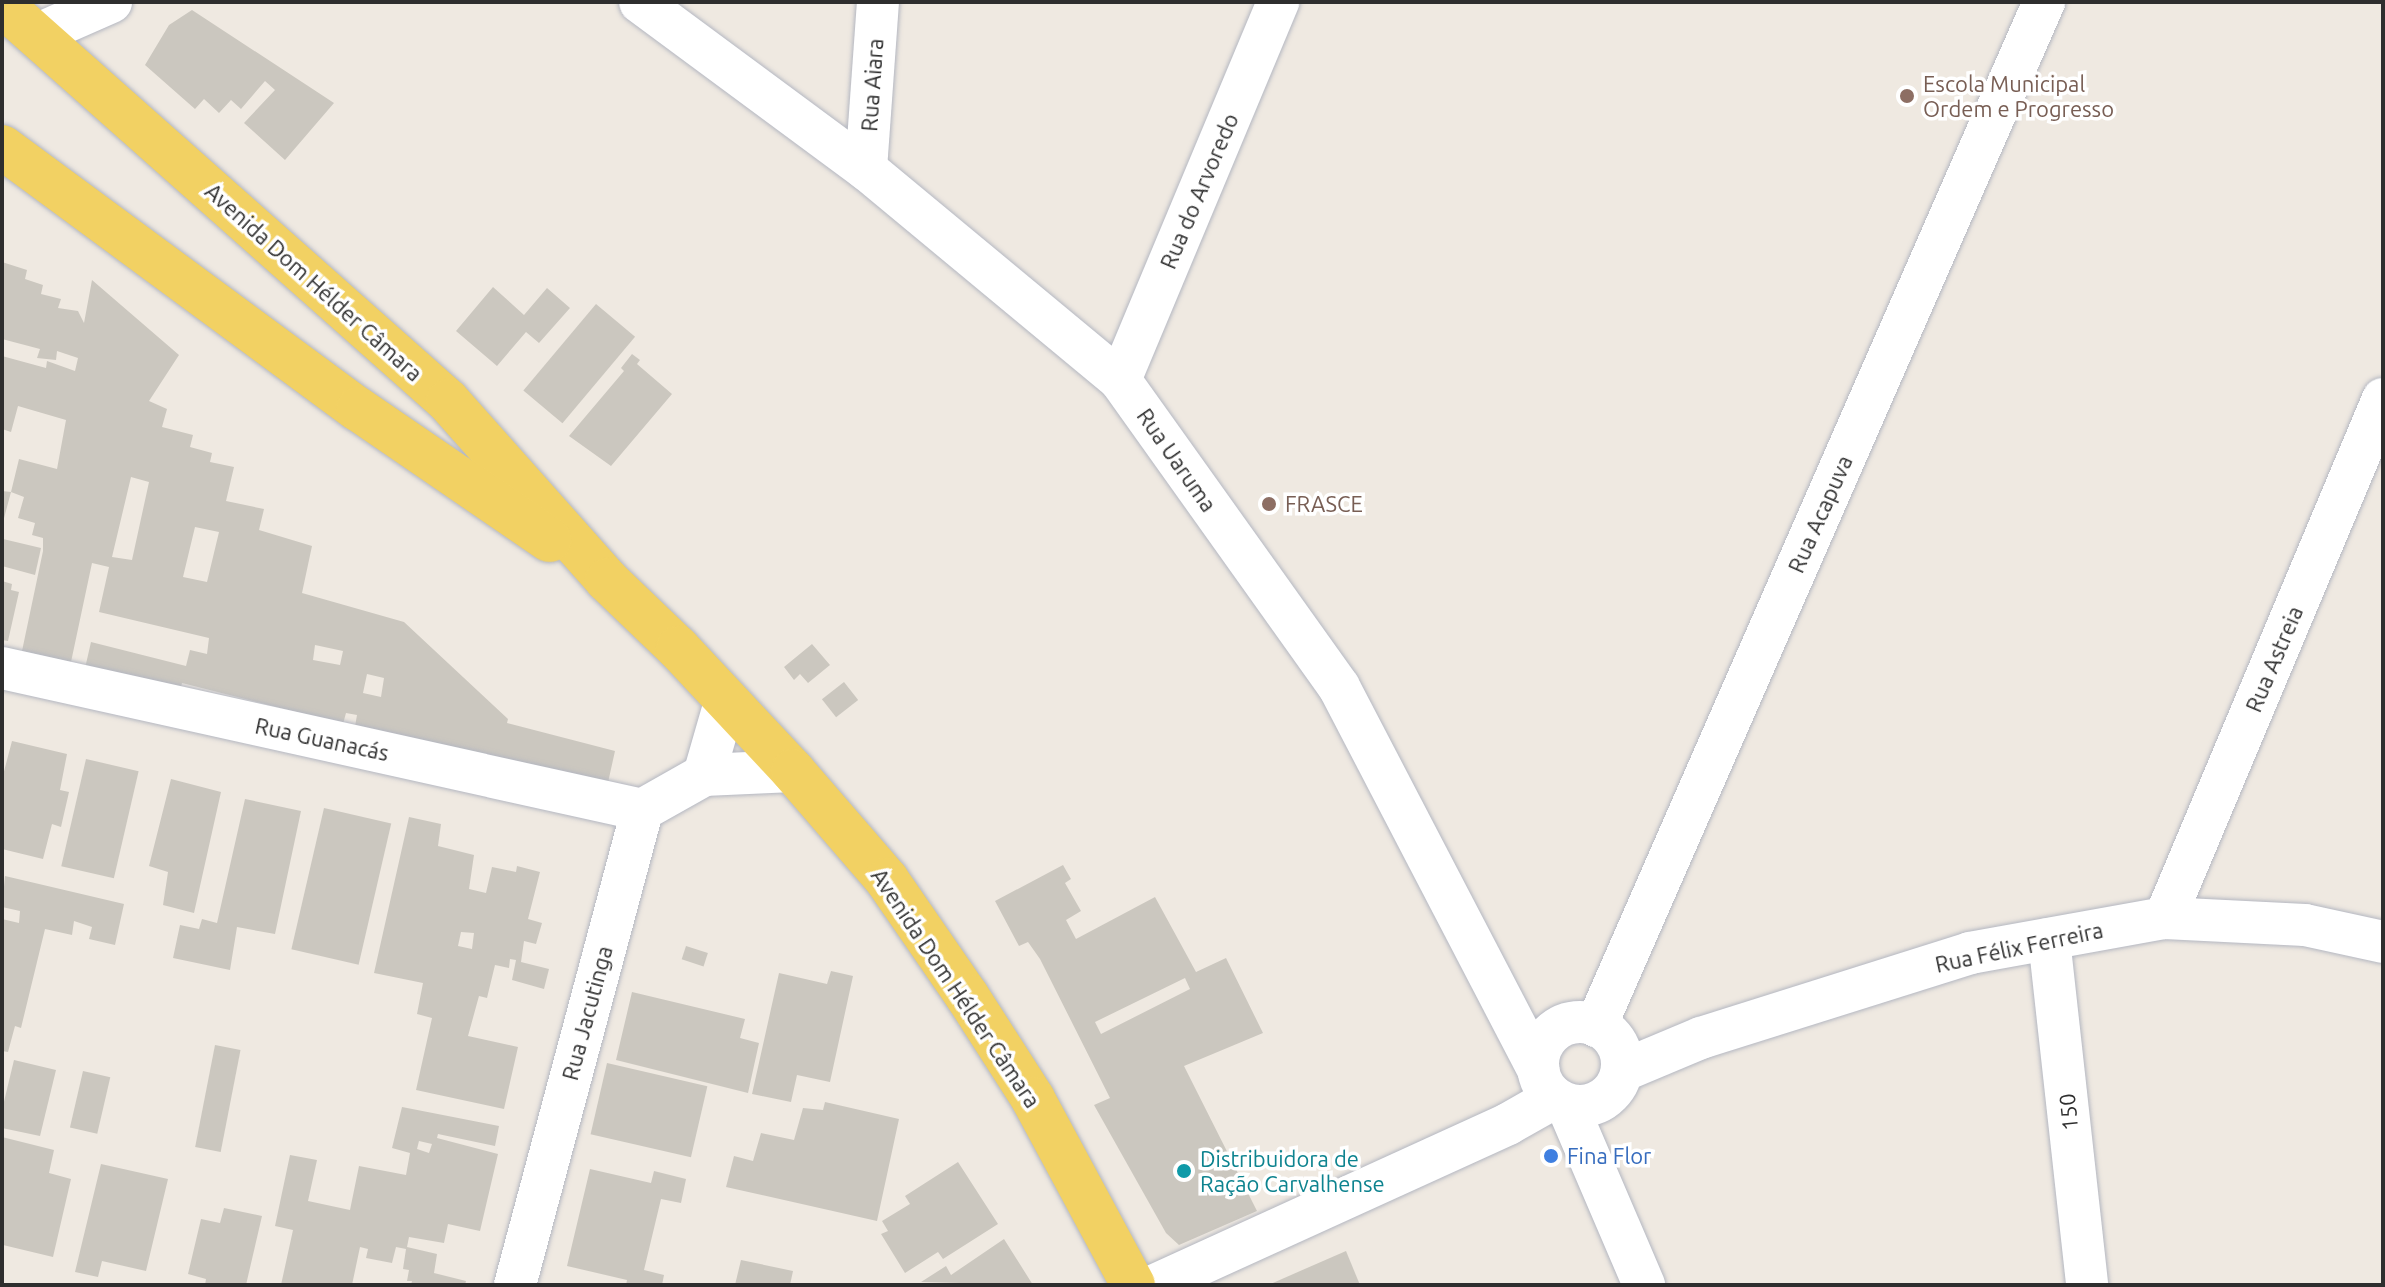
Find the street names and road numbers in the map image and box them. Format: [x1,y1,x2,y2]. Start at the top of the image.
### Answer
street label: Rua Aiara [856,38,888,132]
street label: Rua do Arvoredo [1154,109,1244,273]
street label: Avenida Dom Hélder Câmara [200,178,428,386]
street label: Rua Uaruma [1132,403,1222,517]
street label: Rua Acapuva [1782,451,1858,577]
street label: Rua Astreia [2240,602,2308,716]
street label: Rua Guanacás [253,712,391,766]
street label: Avenida Dom Hélder Câmara [866,863,1046,1113]
street label: Rua Félix Ferreira [1933,916,2105,978]
street label: Rua Jacutinga [556,943,618,1083]
street label: 150 [2053,1092,2083,1132]

